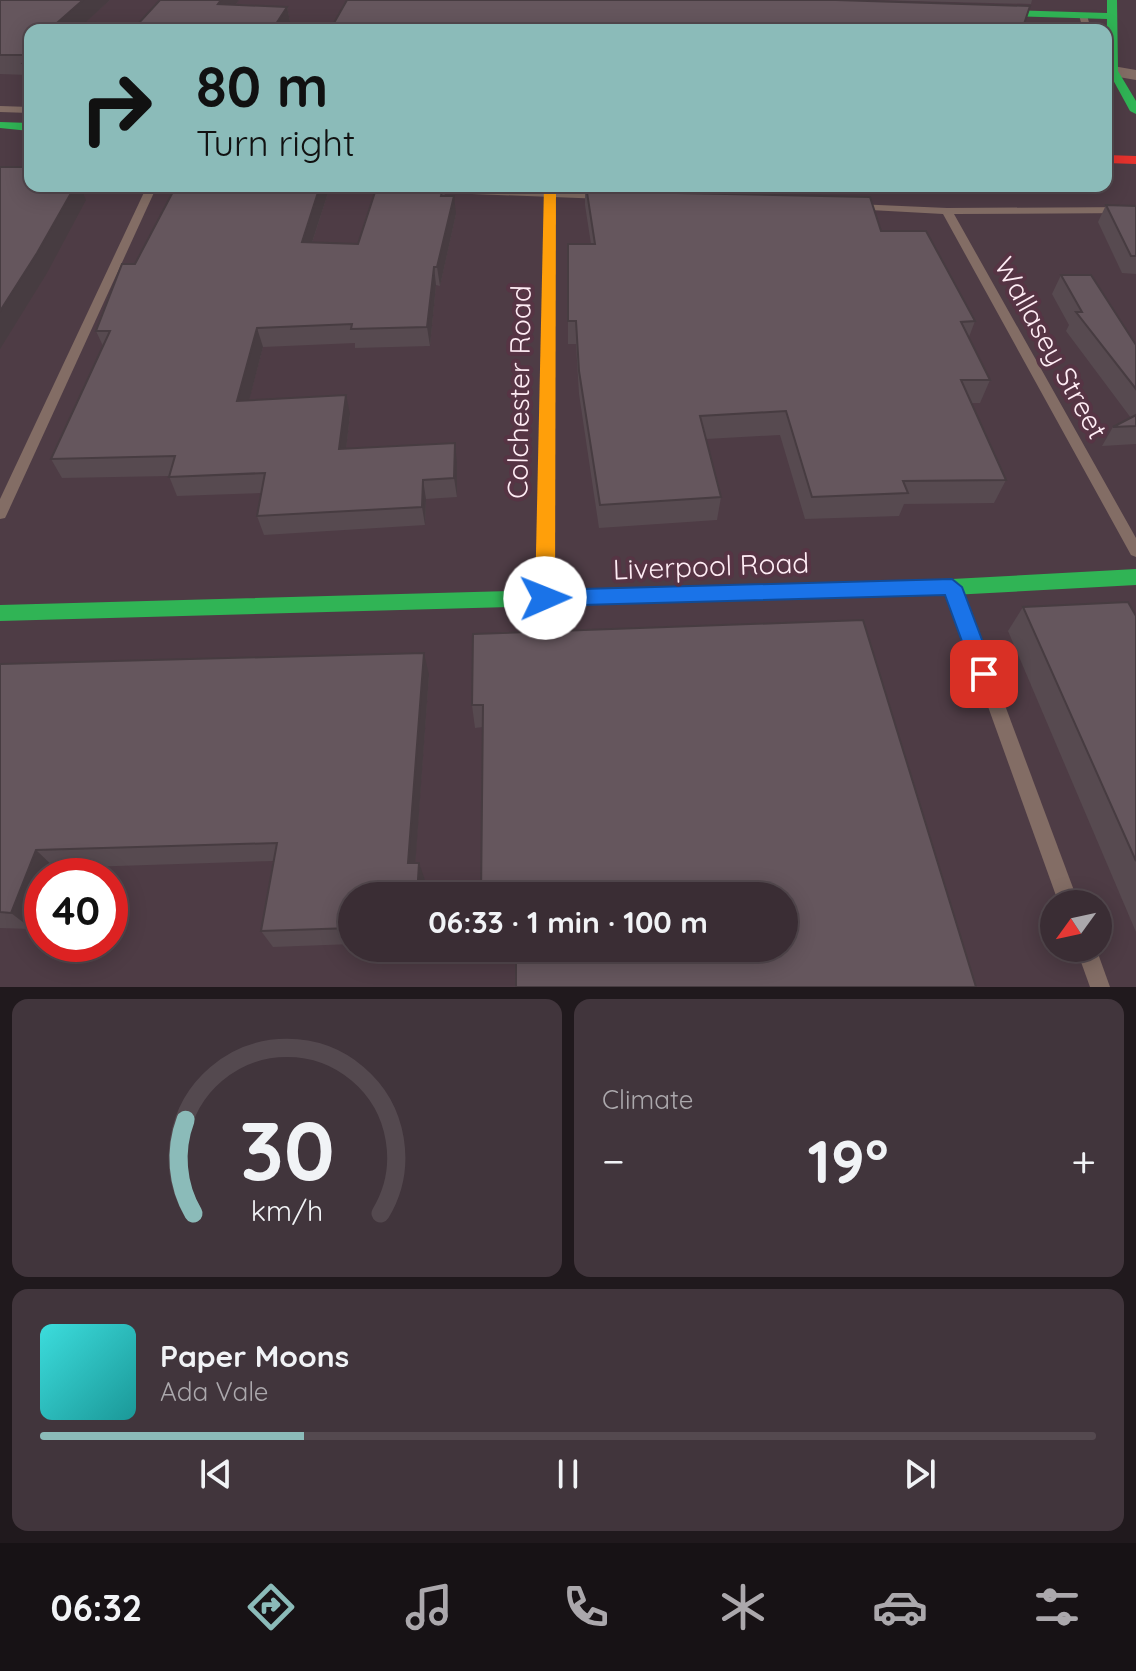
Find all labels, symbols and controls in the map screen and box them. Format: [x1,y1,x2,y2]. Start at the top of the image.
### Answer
text: 80 m [196,51,328,121]
icon: right [64,56,168,160]
text: Turn right [196,120,355,165]
street label: Wallasey Street [987,251,1116,445]
street label: Colchester Road [499,285,538,499]
street label: Liverpool Road [612,545,810,586]
position arrow [503,556,587,640]
pin [950,640,1018,708]
icon: arrive [962,652,1006,696]
speed limit sign: 40 [24,858,128,962]
north arrow [1040,890,1112,962]
map controls [1040,890,1112,962]
text: 06:33 · 1 min · 100 m [428,903,708,941]
text: Climate [602,1083,693,1116]
text: 30 [239,1097,335,1201]
text: 19° [808,1123,889,1198]
text: − [602,1133,625,1188]
text: + [1071,1133,1096,1188]
text: km/h [251,1192,323,1228]
text: Paper Moons [160,1337,349,1375]
text: Ada Vale [160,1375,269,1408]
icon: previous [194,1452,238,1496]
icon: pause [546,1452,590,1496]
icon: next [898,1452,942,1496]
icon: directions [243,1579,299,1635]
icon: music [401,1579,457,1635]
icon: phone [558,1579,614,1635]
icon: climate [715,1579,771,1635]
icon: car [872,1579,928,1635]
icon: filters [1029,1579,1085,1635]
text: 06:32 [51,1585,142,1630]

